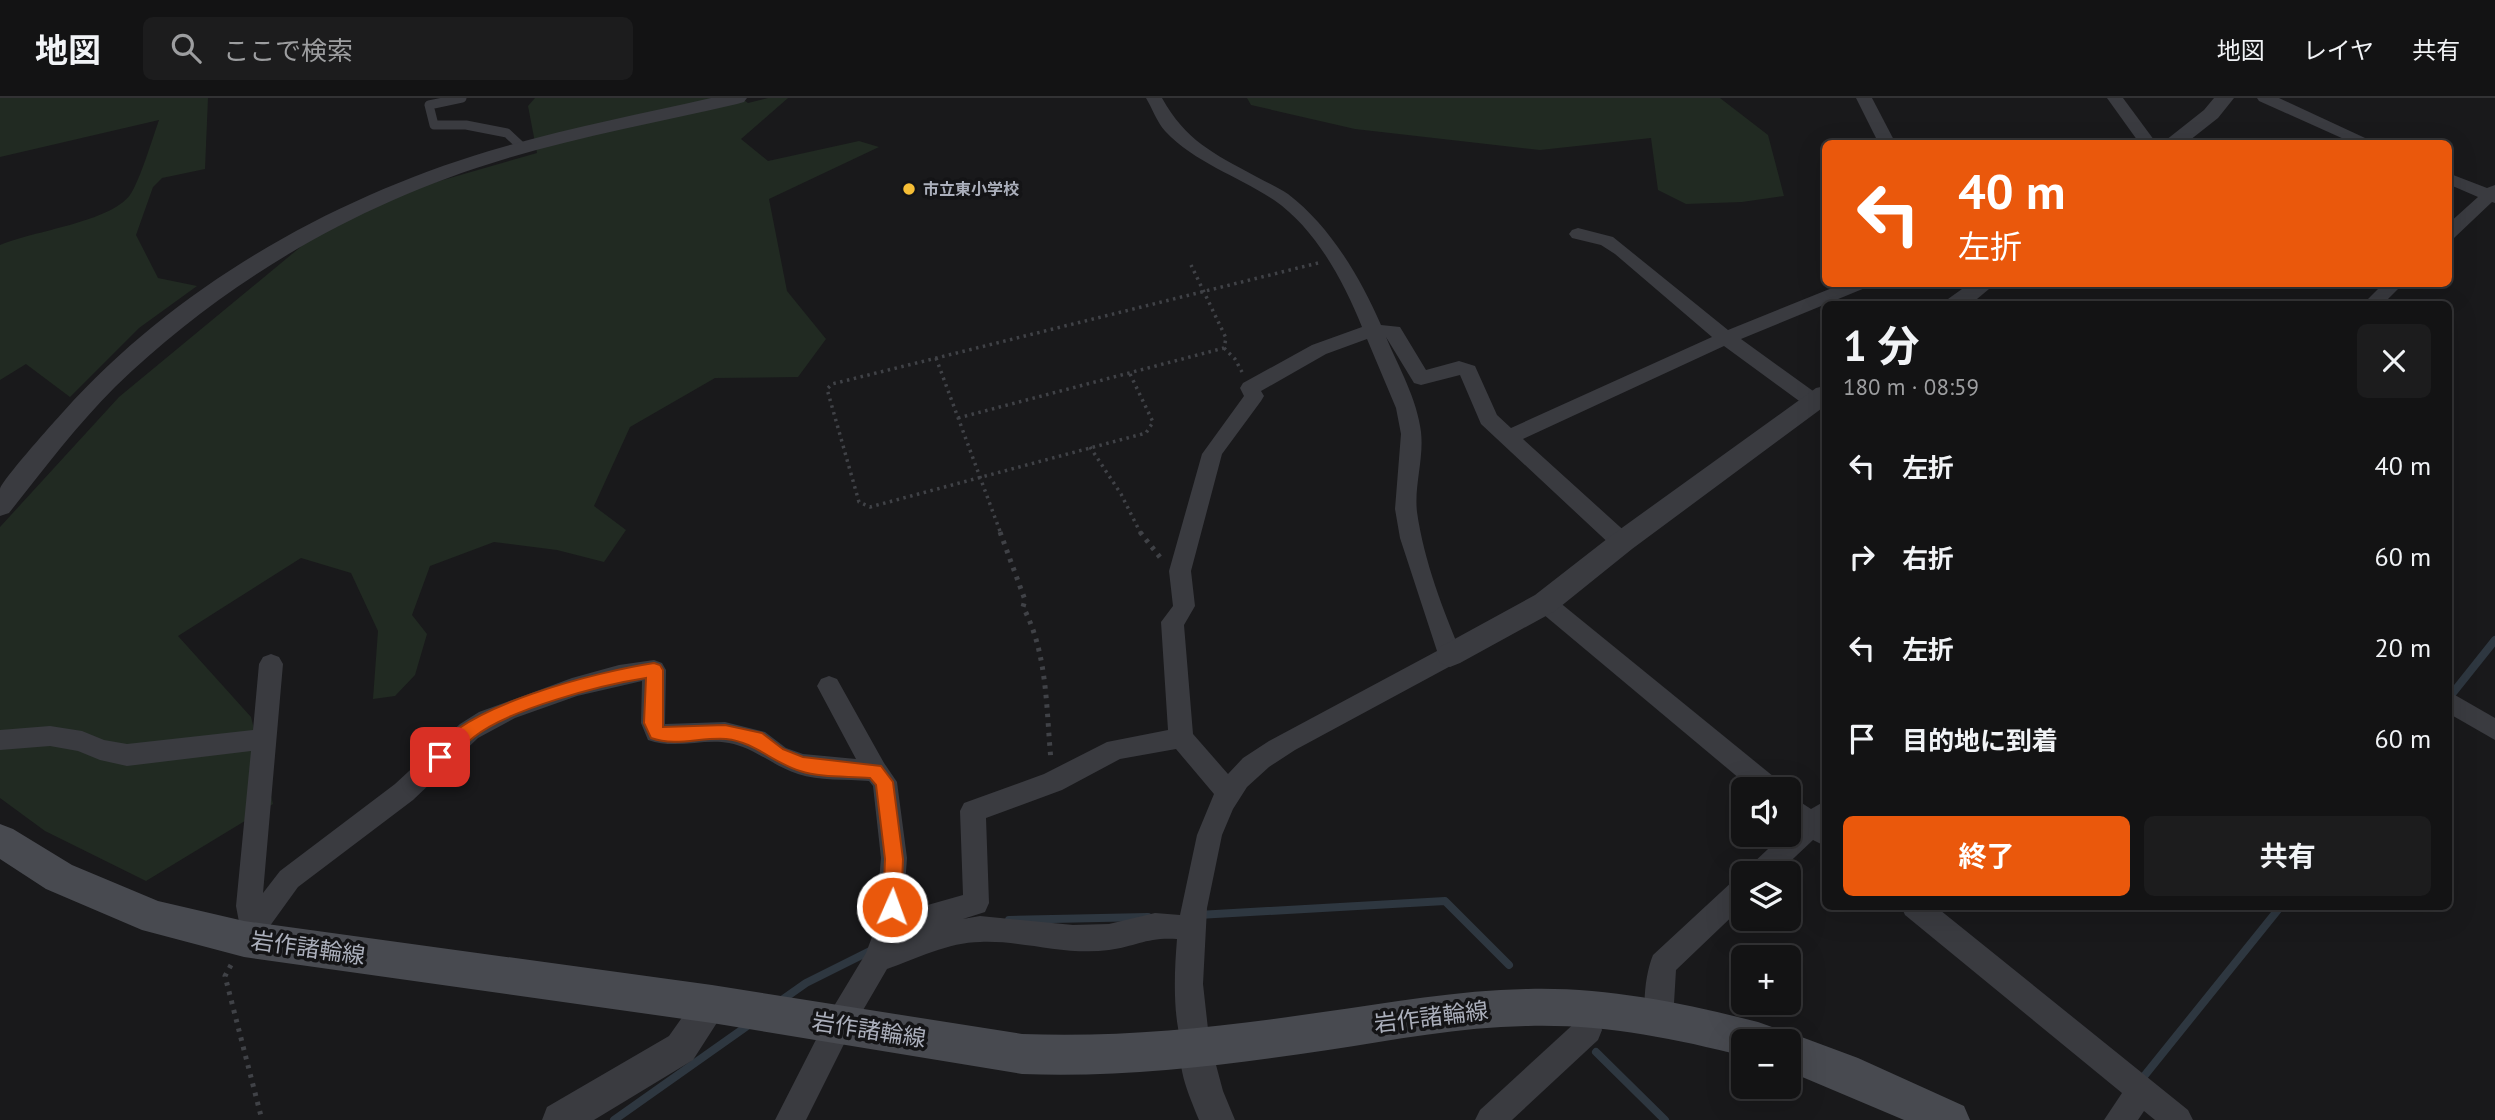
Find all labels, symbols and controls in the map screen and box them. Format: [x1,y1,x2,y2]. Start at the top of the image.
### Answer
search box [143,17,633,80]
text: 地図 [35,28,101,71]
icon: search [167,29,205,67]
text: ここで検索 [223,34,353,67]
text: 地図 [2217,35,2265,66]
text: レイヤ [2303,35,2374,66]
text: 共有 [2412,35,2460,66]
text: 40 m [1958,159,2065,223]
icon: left [1843,168,1934,259]
place label: 市立東小学校 [923,179,1019,199]
marker: 市立東小学校 [901,181,917,197]
text: 左折 [1958,225,2022,267]
text: 1 分 [1843,318,1919,373]
button: close [2357,324,2431,398]
text: 180 m · 08:59 [1843,372,1979,401]
icon: left [1843,447,1881,485]
text: 40 m [2375,449,2431,482]
text: 左折 [1902,451,1954,484]
icon: right [1843,538,1881,576]
text: 60 m [2375,540,2431,573]
text: 右折 [1902,542,1954,575]
icon: left [1843,629,1881,667]
text: 20 m [2375,631,2431,664]
text: 左折 [1902,633,1954,666]
icon: arrive [1843,720,1881,758]
text: 60 m [2375,722,2431,755]
text: 目的地に到着 [1902,724,2058,757]
pin [410,727,470,787]
icon: arrive [421,738,459,776]
map controls [1731,777,1801,1099]
button: sound [1731,777,1801,847]
button: 終了 [1843,816,2130,896]
button: 共有 [2144,816,2431,896]
button: layers [1731,861,1801,931]
position arrow [855,870,929,944]
street label: 岩作諸輪線 [249,925,367,970]
button: + [1731,945,1801,1015]
street label: 岩作諸輪線 [1372,995,1490,1038]
street label: 岩作諸輪線 [810,1006,928,1053]
button: − [1731,1029,1801,1099]

